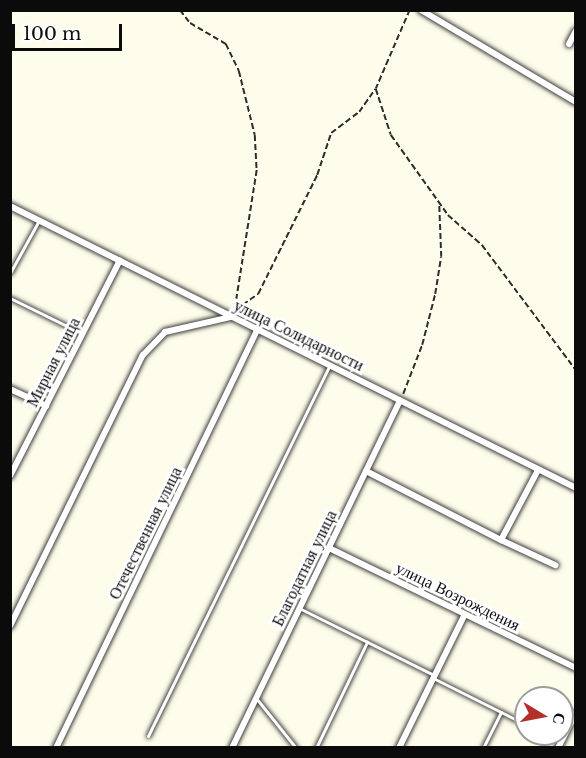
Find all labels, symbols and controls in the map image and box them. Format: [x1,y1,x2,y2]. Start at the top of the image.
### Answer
scale bar [15,12,124,50]
text: 100 m [23,23,81,45]
street label: улица Солидарности [231,295,367,375]
street label: Мирная улица [22,314,84,410]
street label: Отечественная улица [105,464,185,602]
street label: Благодатная улица [268,507,340,629]
street label: улица Возрождения [393,558,523,634]
north arrow [514,686,574,746]
text: С [549,711,571,726]

